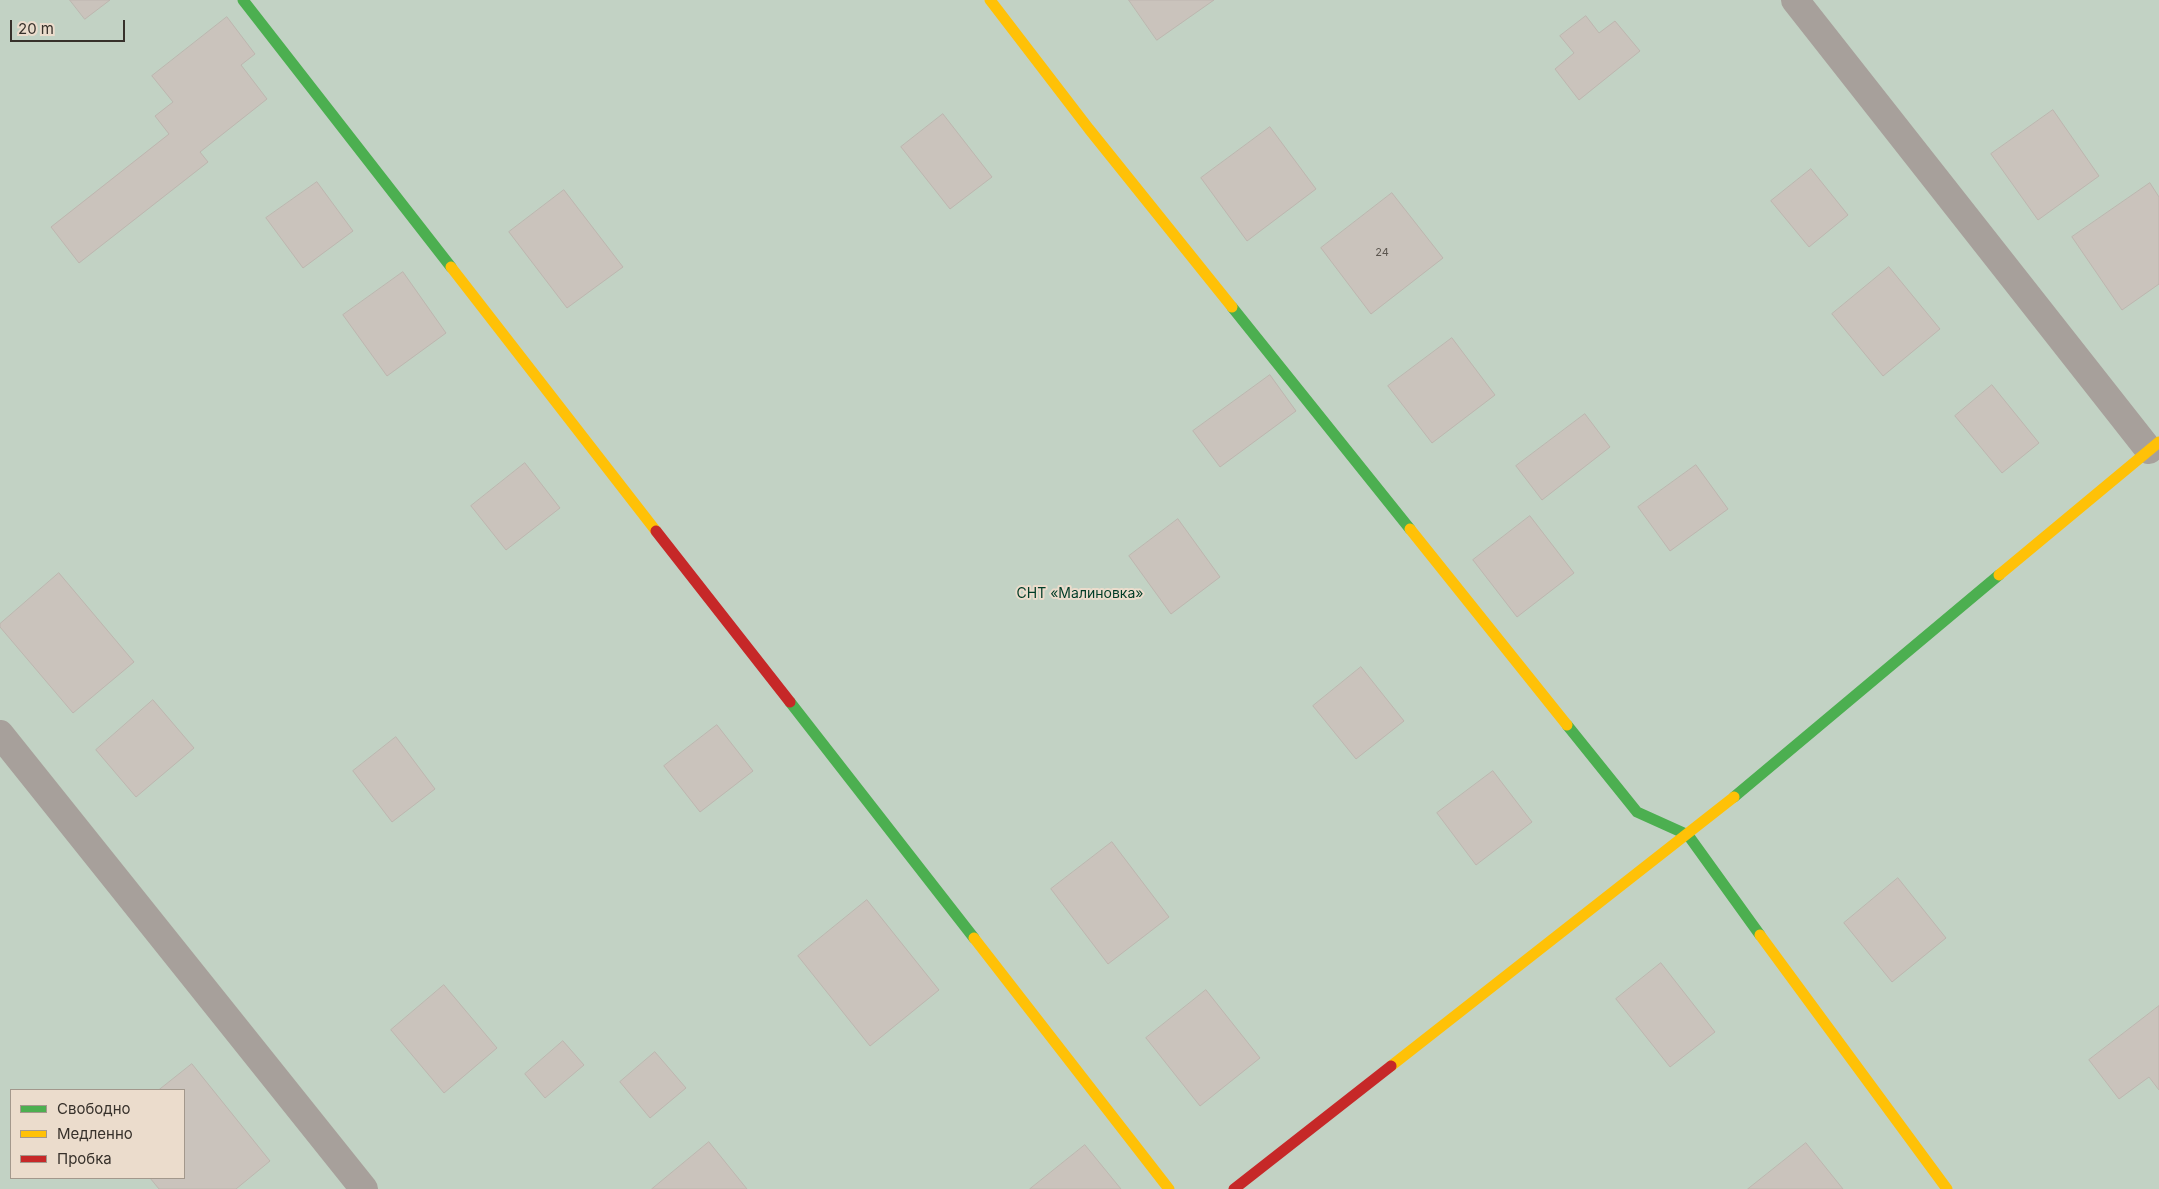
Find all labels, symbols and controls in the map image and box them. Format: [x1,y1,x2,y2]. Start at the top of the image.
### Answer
scale bar [12,10,128,42]
text: 20 m [18,19,54,38]
house number: 24 [1375,246,1389,260]
park label: СНТ «Малиновка» [1017,586,1143,602]
legend [10,1089,185,1179]
text: Свободно [57,1099,131,1118]
text: Медленно [57,1124,133,1143]
text: Пробка [57,1149,112,1168]

